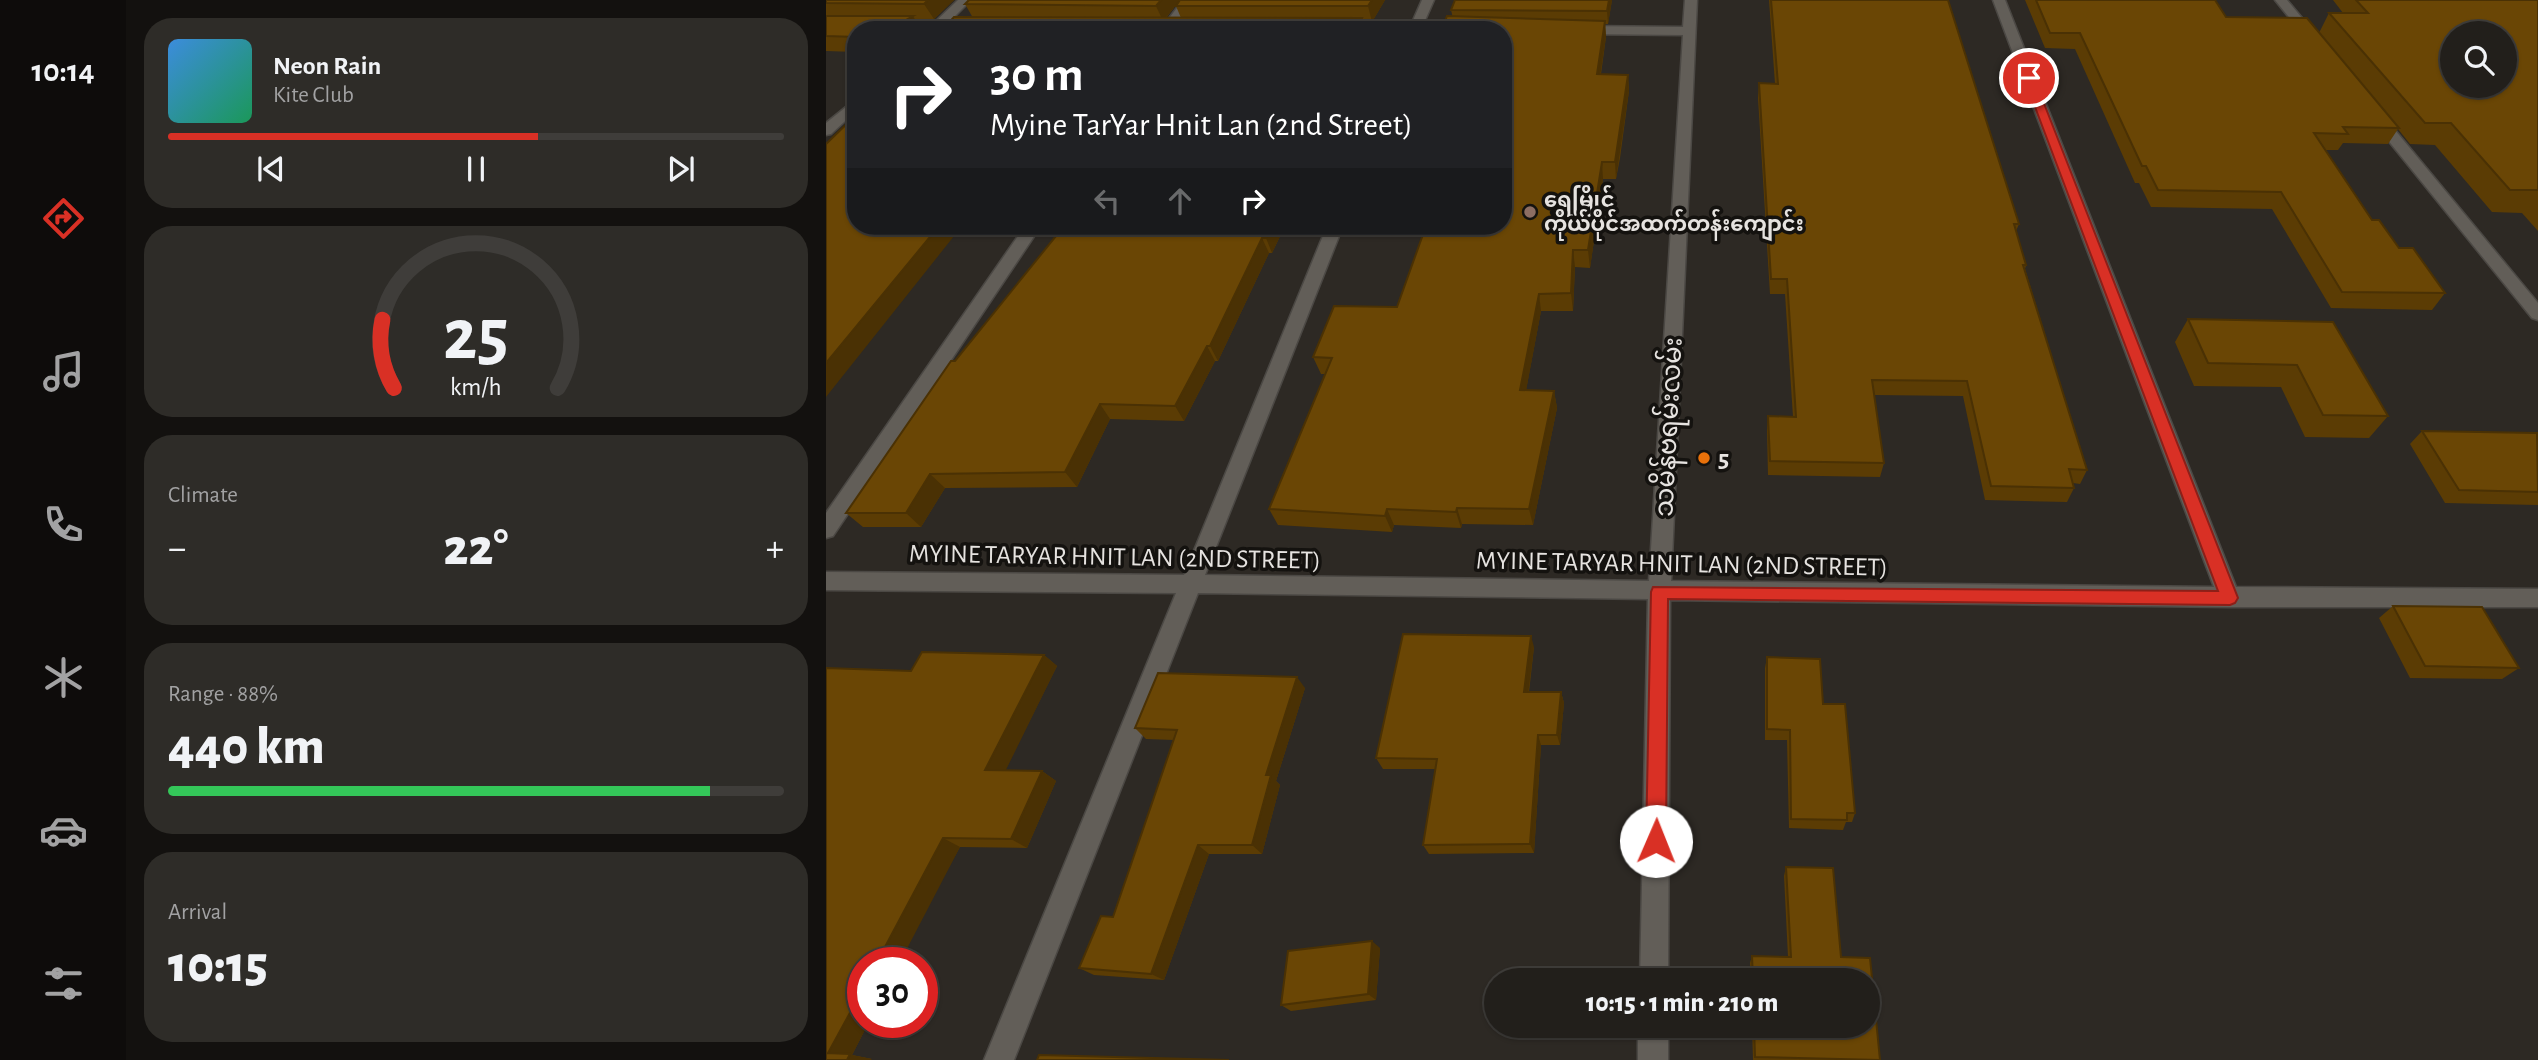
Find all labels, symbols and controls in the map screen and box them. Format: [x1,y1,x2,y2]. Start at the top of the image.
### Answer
map controls [2440,21,2517,98]
button: search [2440,21,2517,98]
pin [1999,48,2059,108]
icon: right [875,49,966,140]
text: 30 m [990,51,1084,100]
text: Neon Rain [273,53,381,79]
text: 10:14 [31,55,95,87]
icon: arrive [2010,59,2048,97]
text: Kite Club [273,84,354,107]
text: Myine TarYar Hnit Lan (2nd Street) [990,109,1413,141]
icon: previous [252,150,290,188]
icon: pause [457,150,495,188]
icon: next [662,150,700,188]
icon: left [1088,182,1126,220]
icon: ahead [1161,182,1199,220]
icon: right [1234,182,1272,220]
place label: ရွှေမြိုင် ကိုယ်ပိုင်အထက်တန်းကျောင်း [1544,184,1804,242]
icon: directions [39,194,88,243]
marker: ရွှေမြိုင် ကိုယ်ပိုင်အထက်တန်းကျောင်း [1522,204,1538,220]
text: 25 [443,300,509,373]
street label: သမိန်ဗရမ်းလမ်း [1646,336,1694,518]
icon: music [39,347,88,396]
text: km/h [450,374,502,399]
place label: 5 [1718,446,1729,472]
marker: 5 [1696,450,1712,466]
text: Climate [168,484,238,507]
icon: phone [39,500,88,549]
text: 22° [443,522,509,574]
text: − [168,530,186,568]
text: + [766,530,784,568]
street label: MYINE TARYAR HNIT LAN (2ND STREET) [909,540,1321,574]
street label: MYINE TARYAR HNIT LAN (2ND STREET) [1476,547,1888,581]
icon: climate [39,653,88,702]
text: Range · 88% [168,683,278,706]
text: 440 km [168,721,325,773]
position arrow [1619,804,1693,878]
icon: car [39,806,88,855]
text: Arrival [168,901,227,924]
text: 10:15 [168,939,268,991]
speed limit sign: 30 [847,947,938,1038]
icon: filters [39,959,88,1008]
text: 10:15 · 1 min · 210 m [1586,990,1778,1016]

